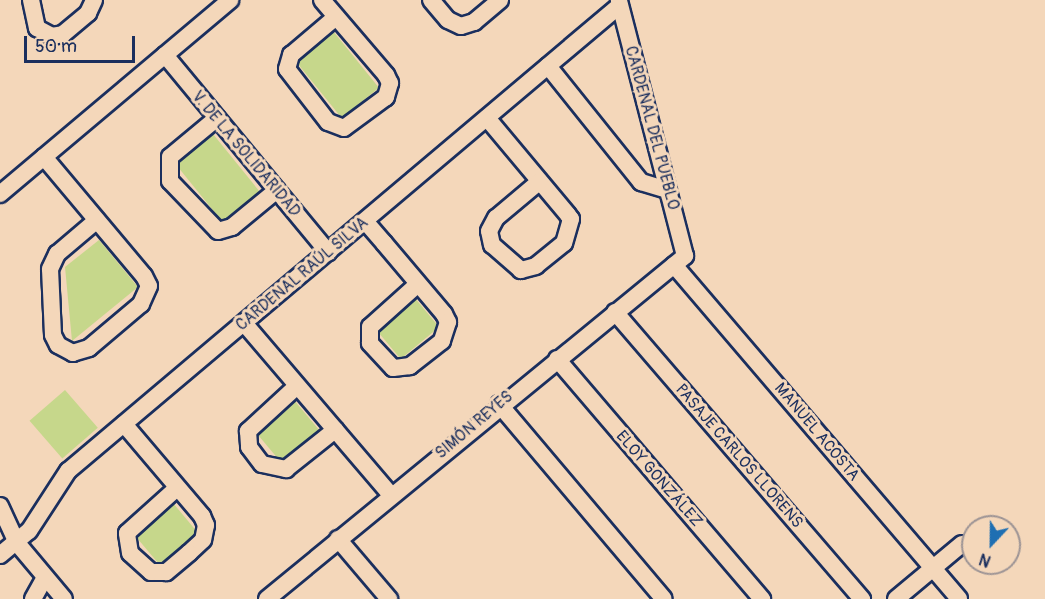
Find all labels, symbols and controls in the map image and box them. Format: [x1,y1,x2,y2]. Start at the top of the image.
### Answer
scale bar [27,24,138,62]
text: 50 m [35,35,77,58]
street label: CARDENAL DEL PUEBLO [621,44,683,212]
street label: V. DE LA SOLIDARIDAD [188,87,304,221]
street label: CARDENAL RAÚL SILVA [232,213,372,335]
street label: MANUEL ACOSTA [770,379,864,485]
street label: PASAJE CARLOS LLORENS [671,380,807,532]
street label: SIMÓN REYES [431,387,517,463]
street label: ELOY GONZÁLEZ [612,427,706,531]
north arrow [961,515,1021,575]
text: N [976,549,994,571]

